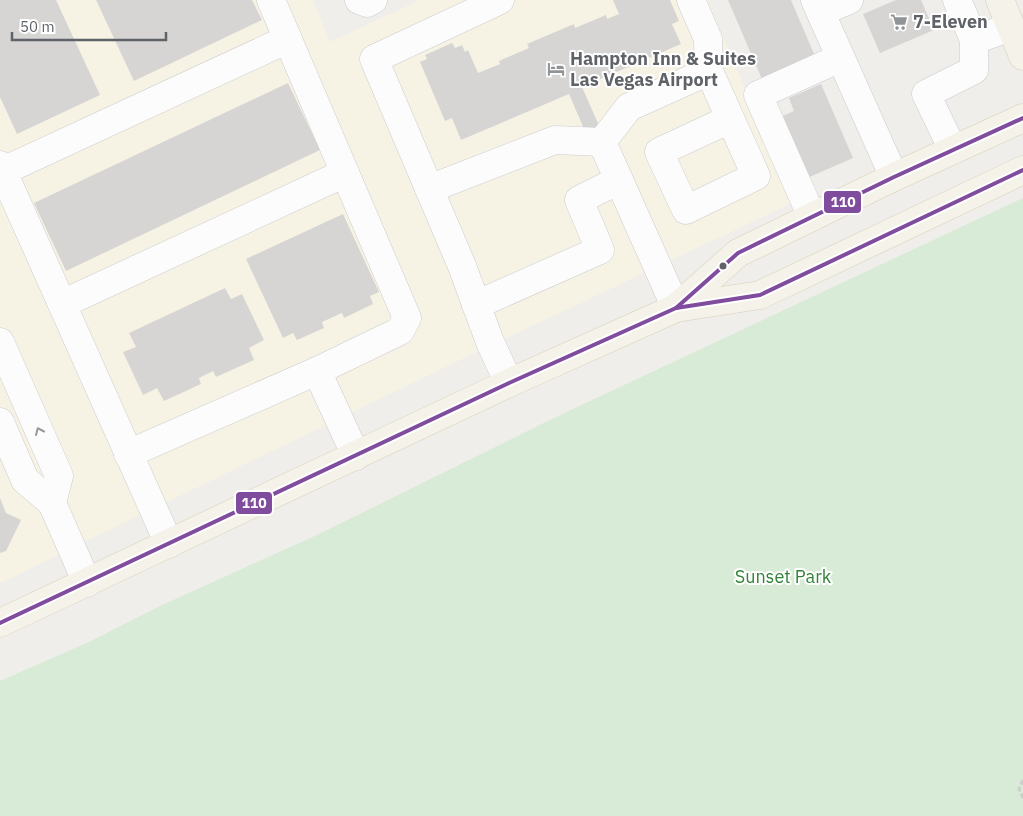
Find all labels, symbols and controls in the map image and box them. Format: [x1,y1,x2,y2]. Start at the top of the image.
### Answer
scale bar [12,10,166,42]
place label: 7-Eleven [913,10,988,33]
supermarket icon: 7-Eleven [889,12,909,32]
text: 50 m [20,17,55,36]
place label: Hampton Inn & Suites Las Vegas Airport [570,47,756,91]
hotel icon: Hampton Inn & Suites Las Vegas Airport [546,59,566,79]
line badge: 110 [823,190,862,214]
text: 110 [830,193,856,211]
unlabelled marker [718,261,728,271]
one-way arrow [35,427,46,436]
line badge: 110 [235,491,273,515]
text: 110 [241,494,267,512]
park label: Sunset Park [735,565,832,588]

